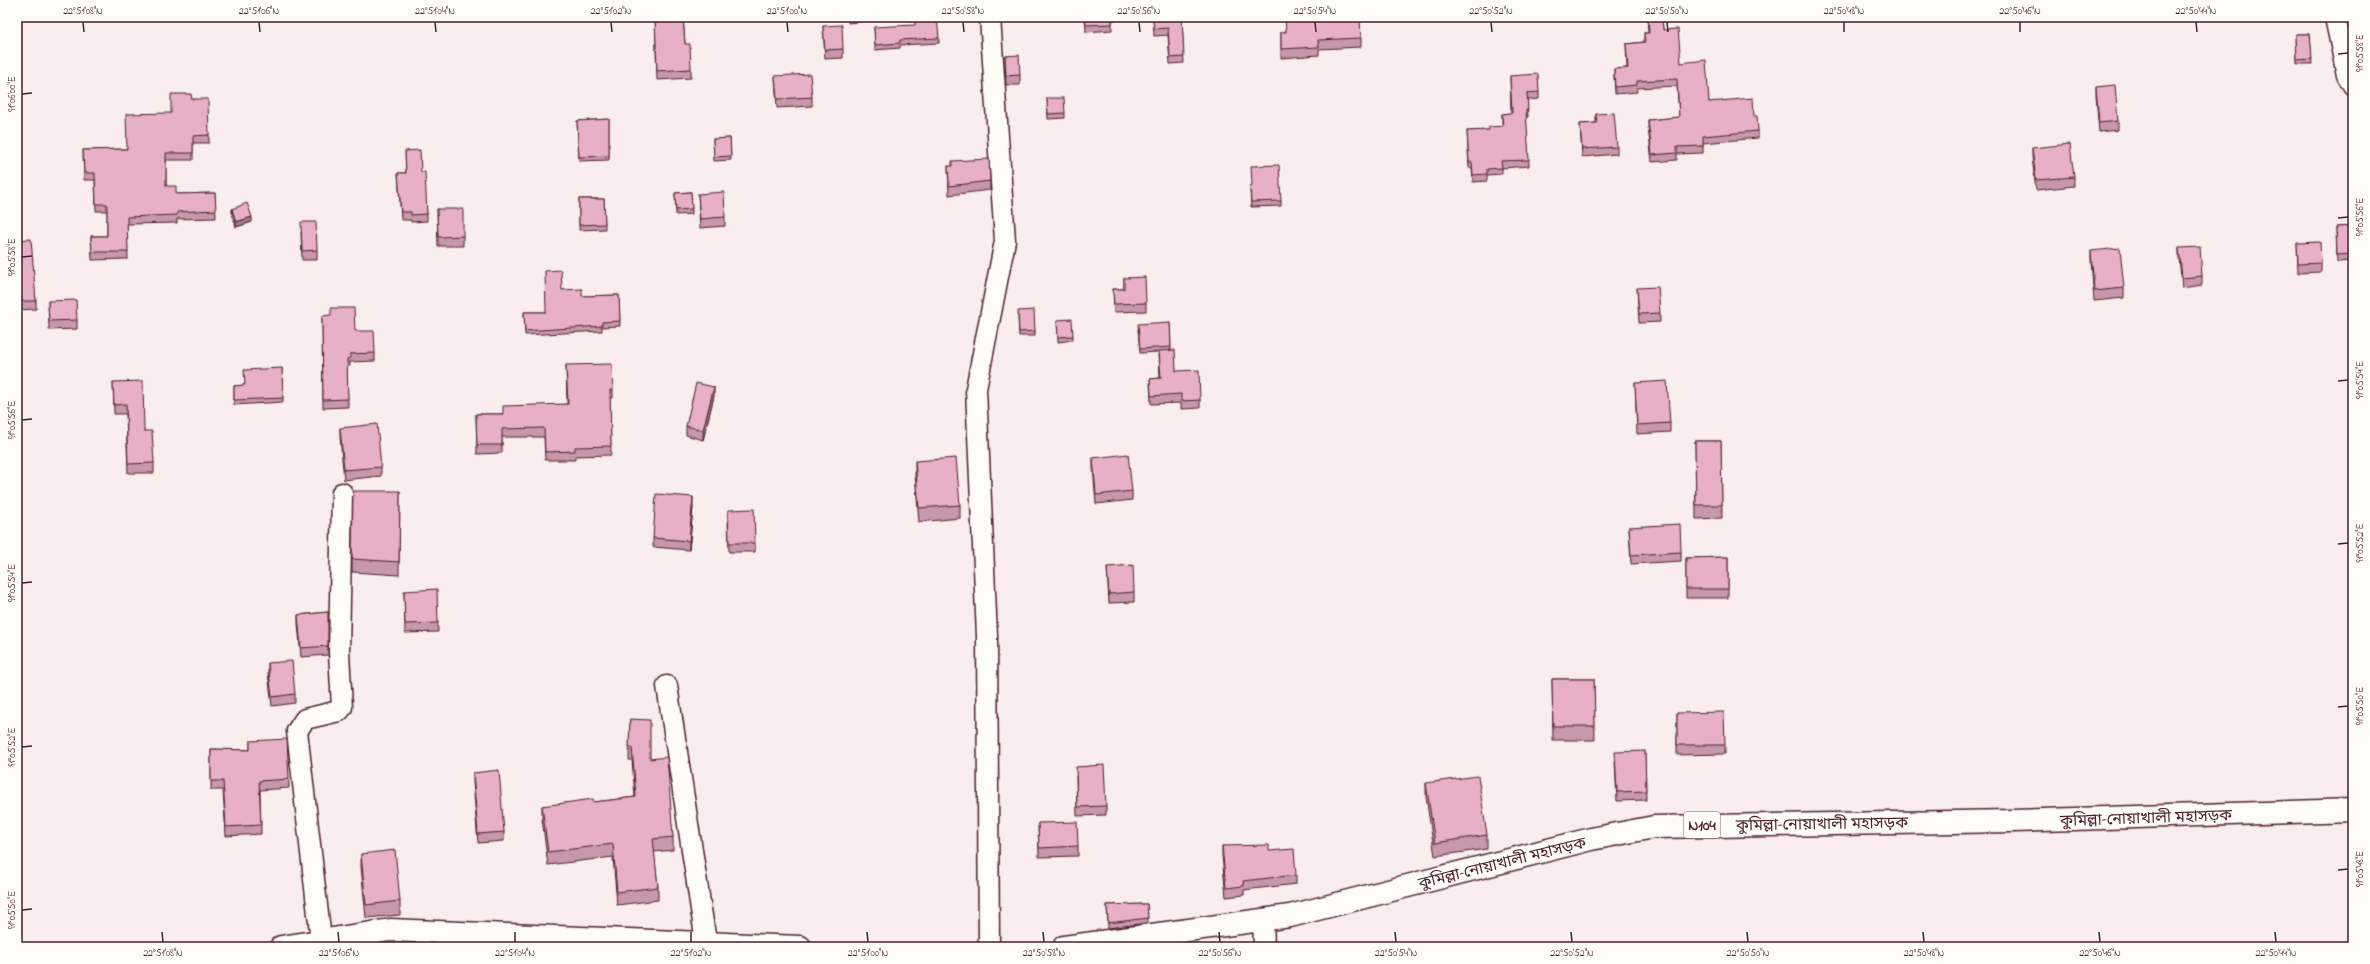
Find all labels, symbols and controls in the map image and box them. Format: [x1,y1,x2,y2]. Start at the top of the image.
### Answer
text: 22°51'08"N [63,4,103,19]
text: 22°51'06"N [239,4,279,19]
text: 22°51'04"N [415,4,455,19]
text: 22°51'02"N [591,4,632,19]
text: 22°51'00"N [767,4,807,19]
text: 22°50'58"N [942,4,984,19]
text: 22°50'56"N [1118,4,1161,19]
text: 22°50'54"N [1294,4,1337,19]
text: 22°50'52"N [1469,4,1513,19]
text: 22°50'50"N [1646,4,1689,19]
text: 22°50'48"N [1824,4,1865,19]
text: 22°50'46"N [1999,4,2041,19]
text: 22°50'44"N [2175,4,2217,19]
text: 91°05'58"E [2353,34,2368,72]
text: 91°06'00"E [5,76,20,112]
text: 91°05'56"E [2353,198,2368,236]
text: 91°05'58"E [5,238,20,276]
text: 91°05'54"E [2353,361,2368,399]
text: 91°05'56"E [5,401,20,439]
text: 91°05'52"E [2353,523,2368,563]
text: 91°05'54"E [5,564,20,602]
text: 91°05'50"E [2353,687,2368,725]
text: 91°05'52"E [5,727,20,767]
street label: কুমিল্লা–নোয়াখালী মহাসড়ক [2059,804,2234,834]
street label: কুমিল্লা–নোয়াখালী মহাসড়ক [1735,811,1909,839]
road number: N104 [1684,812,1720,838]
street label: কুমিল্লা–নোয়াখালী মহাসড়ক [1415,831,1590,897]
text: 91°05'48"E [2353,851,2368,887]
text: 91°05'50"E [5,891,20,929]
text: 22°51'08"N [143,946,183,961]
text: 22°51'06"N [319,946,359,961]
text: 22°51'04"N [495,946,535,961]
text: 22°51'02"N [671,946,712,961]
text: 22°51'00"N [848,946,888,961]
text: 22°50'58"N [1023,946,1065,961]
text: 22°50'56"N [1199,946,1242,961]
text: 22°50'54"N [1375,946,1418,961]
text: 22°50'52"N [1550,946,1594,961]
text: 22°50'50"N [1727,946,1770,961]
text: 22°50'48"N [1904,946,1945,961]
text: 22°50'46"N [2079,946,2121,961]
text: 22°50'44"N [2255,946,2297,961]

